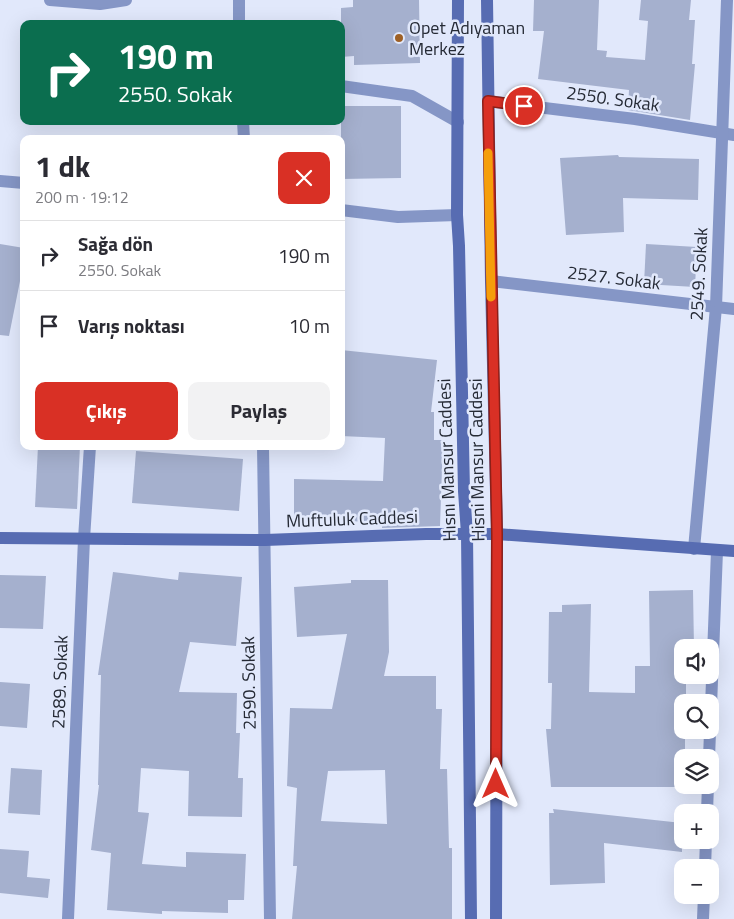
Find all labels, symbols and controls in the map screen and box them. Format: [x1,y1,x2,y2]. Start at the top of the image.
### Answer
place label: Opet Adıyaman Merkez [409,14,525,62]
text: 190 m [118,29,214,83]
marker: Opet Adıyaman Merkez [393,32,405,44]
icon: right [35,40,100,105]
text: 2550. Sokak [118,77,232,111]
street label: 2550. Sokak [565,79,662,118]
pin [503,85,545,127]
icon: arrive [510,92,538,120]
text: 1 dk [35,143,90,189]
button: close [278,152,330,204]
text: 200 m · 19:12 [35,185,129,209]
street label: 2549. Sokak [683,226,714,321]
text: Sağa dön [78,229,153,258]
text: 190 m [278,241,330,270]
icon: right [35,242,63,270]
text: 2550. Sokak [78,258,161,282]
street label: 2527. Sokak [566,258,663,297]
text: Varış noktası [78,311,185,340]
text: 10 m [289,311,330,340]
icon: arrive [35,312,63,340]
street label: Hısnı Mansur Caddesi [430,378,463,542]
street label: Hisni Mansur Caddesi [462,378,491,542]
button: Çıkış [35,382,178,440]
button: Paylaş [188,382,330,440]
street label: Muftuluk Caddesi [286,503,418,534]
street label: 2589. Sokak [44,634,75,729]
street label: 2590. Sokak [234,636,263,730]
map controls [674,639,719,904]
button: sound [674,639,719,684]
button: search [674,694,719,739]
button: layers [674,749,719,794]
position arrow [469,757,521,809]
button: + [674,804,719,849]
button: − [674,859,719,904]

